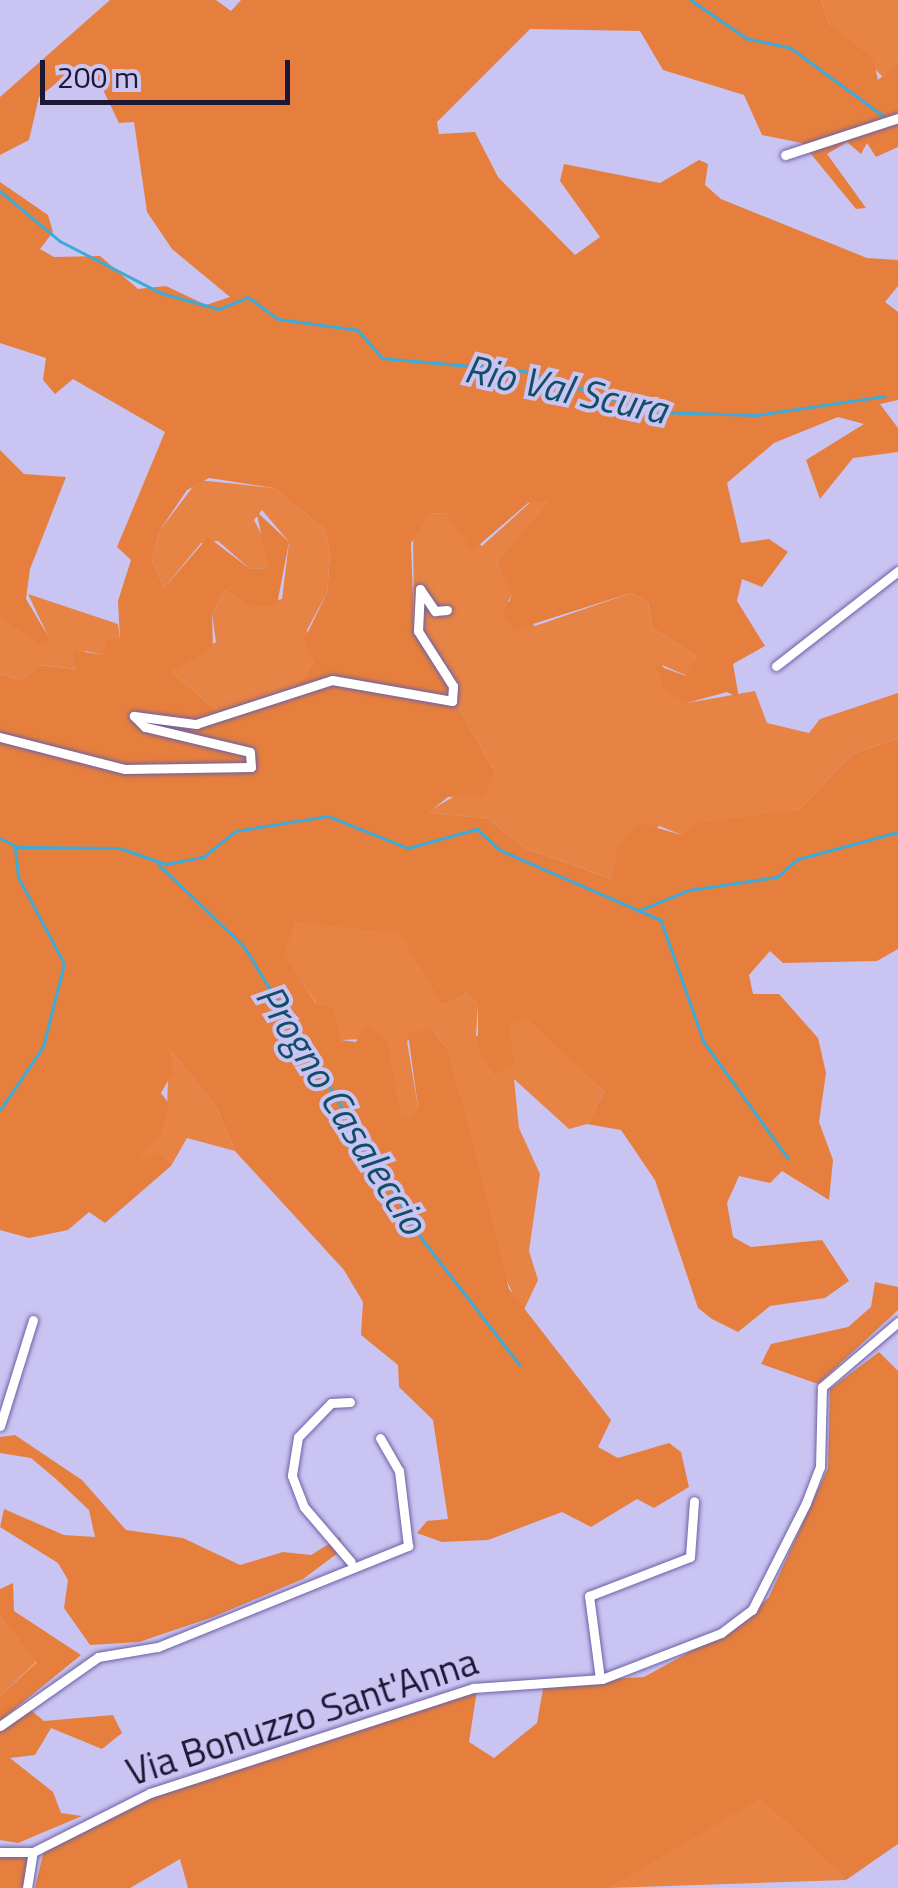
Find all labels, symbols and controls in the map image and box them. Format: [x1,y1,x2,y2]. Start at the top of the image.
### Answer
scale bar [45,40,295,102]
text: 200 m [57,54,139,100]
water label: Rio Val Scura [460,344,672,434]
water label: Progno Casaleccio [246,975,438,1243]
street label: Via Bonuzzo Sant'Anna [121,1639,483,1795]

